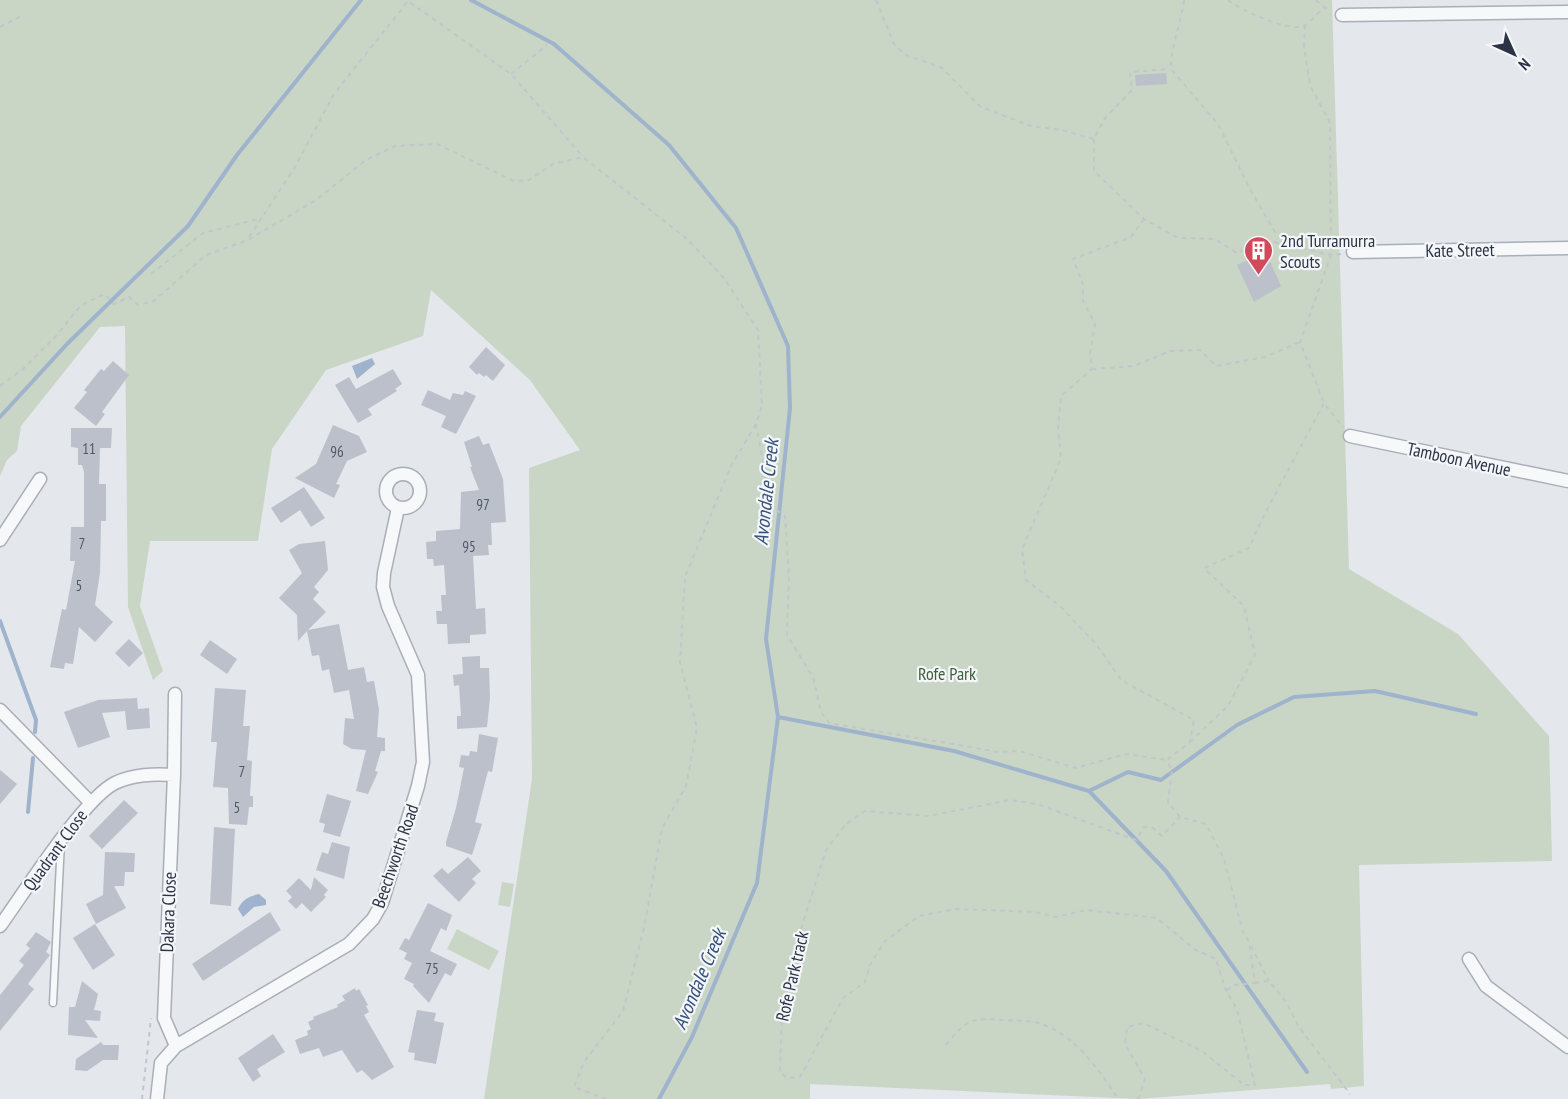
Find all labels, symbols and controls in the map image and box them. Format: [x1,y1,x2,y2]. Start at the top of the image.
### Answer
north arrow [1484,24,1544,84]
text: N [1514,54,1535,75]
place label: 2nd Turramurra Scouts [1280,229,1375,273]
building icon: 2nd Turramurra Scouts [1243,234,1275,276]
street label: Kate Street [1425,238,1495,262]
water label: Avondale Creek [748,436,785,546]
street label: Tamboon Avenue [1405,437,1513,481]
house number: 11 [82,439,96,458]
house number: 96 [330,442,344,461]
house number: 97 [476,495,490,514]
house number: 7 [79,534,85,553]
house number: 95 [462,537,476,556]
house number: 5 [76,576,82,595]
park label: Rofe Park [918,662,976,685]
house number: 7 [239,762,245,781]
house number: 5 [234,798,240,817]
street label: Beechworth Road [366,801,424,911]
street label: Quadrant Close [18,805,92,895]
street label: Dakara Close [155,871,181,953]
water label: Avondale Creek [666,923,733,1033]
street label: Rofe Park track [770,929,814,1023]
house number: 75 [425,959,439,978]

